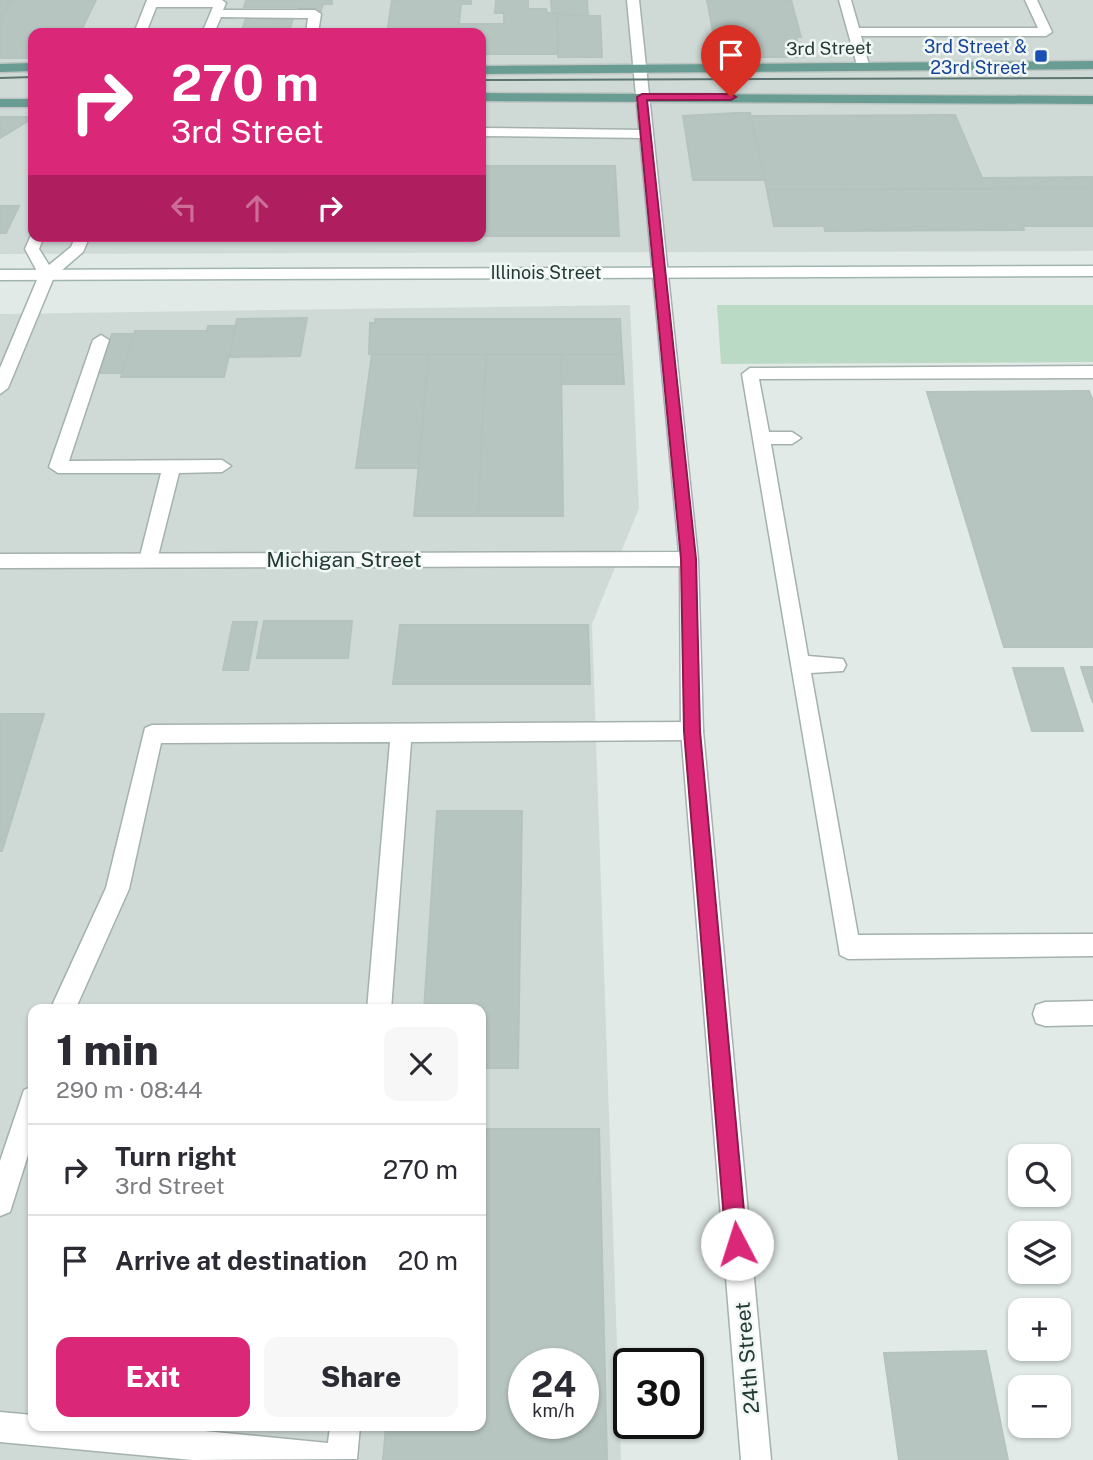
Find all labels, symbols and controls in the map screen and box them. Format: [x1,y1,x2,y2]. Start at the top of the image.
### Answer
pin [701,25,761,97]
icon: arrive [712,36,750,74]
place label: 3rd Street & 23rd Street [924,36,1027,78]
street label: 3rd Street [786,37,872,59]
marker: 3rd Street & 23rd Street [1033,48,1049,64]
text: 270 m [171,54,319,112]
icon: right [56,56,147,147]
text: 3rd Street [171,113,324,150]
icon: left [165,189,203,227]
icon: ahead [238,189,276,227]
icon: right [311,189,349,227]
street label: Illinois Street [490,262,602,283]
street label: Michigan Street [266,547,422,572]
text: 1 min [56,1025,159,1074]
button: close [384,1027,458,1101]
text: 290 m · 08:44 [56,1076,203,1103]
text: Turn right [115,1141,237,1172]
map controls [1008,1144,1071,1438]
button: search [1008,1144,1071,1207]
icon: right [56,1151,94,1189]
text: 270 m [383,1154,458,1185]
text: 3rd Street [115,1172,225,1199]
position arrow [700,1207,774,1281]
button: layers [1008,1221,1071,1284]
icon: arrive [56,1242,94,1280]
text: Arrive at destination [115,1245,367,1276]
text: 20 m [398,1245,458,1276]
button: + [1008,1298,1071,1361]
street label: 24th Street [730,1301,764,1415]
button: Exit [56,1337,250,1417]
button: Share [264,1337,458,1417]
speed limit sign: 30 [613,1348,704,1439]
text: 24 [531,1364,576,1405]
button: − [1008,1375,1071,1438]
text: km/h [532,1400,575,1421]

